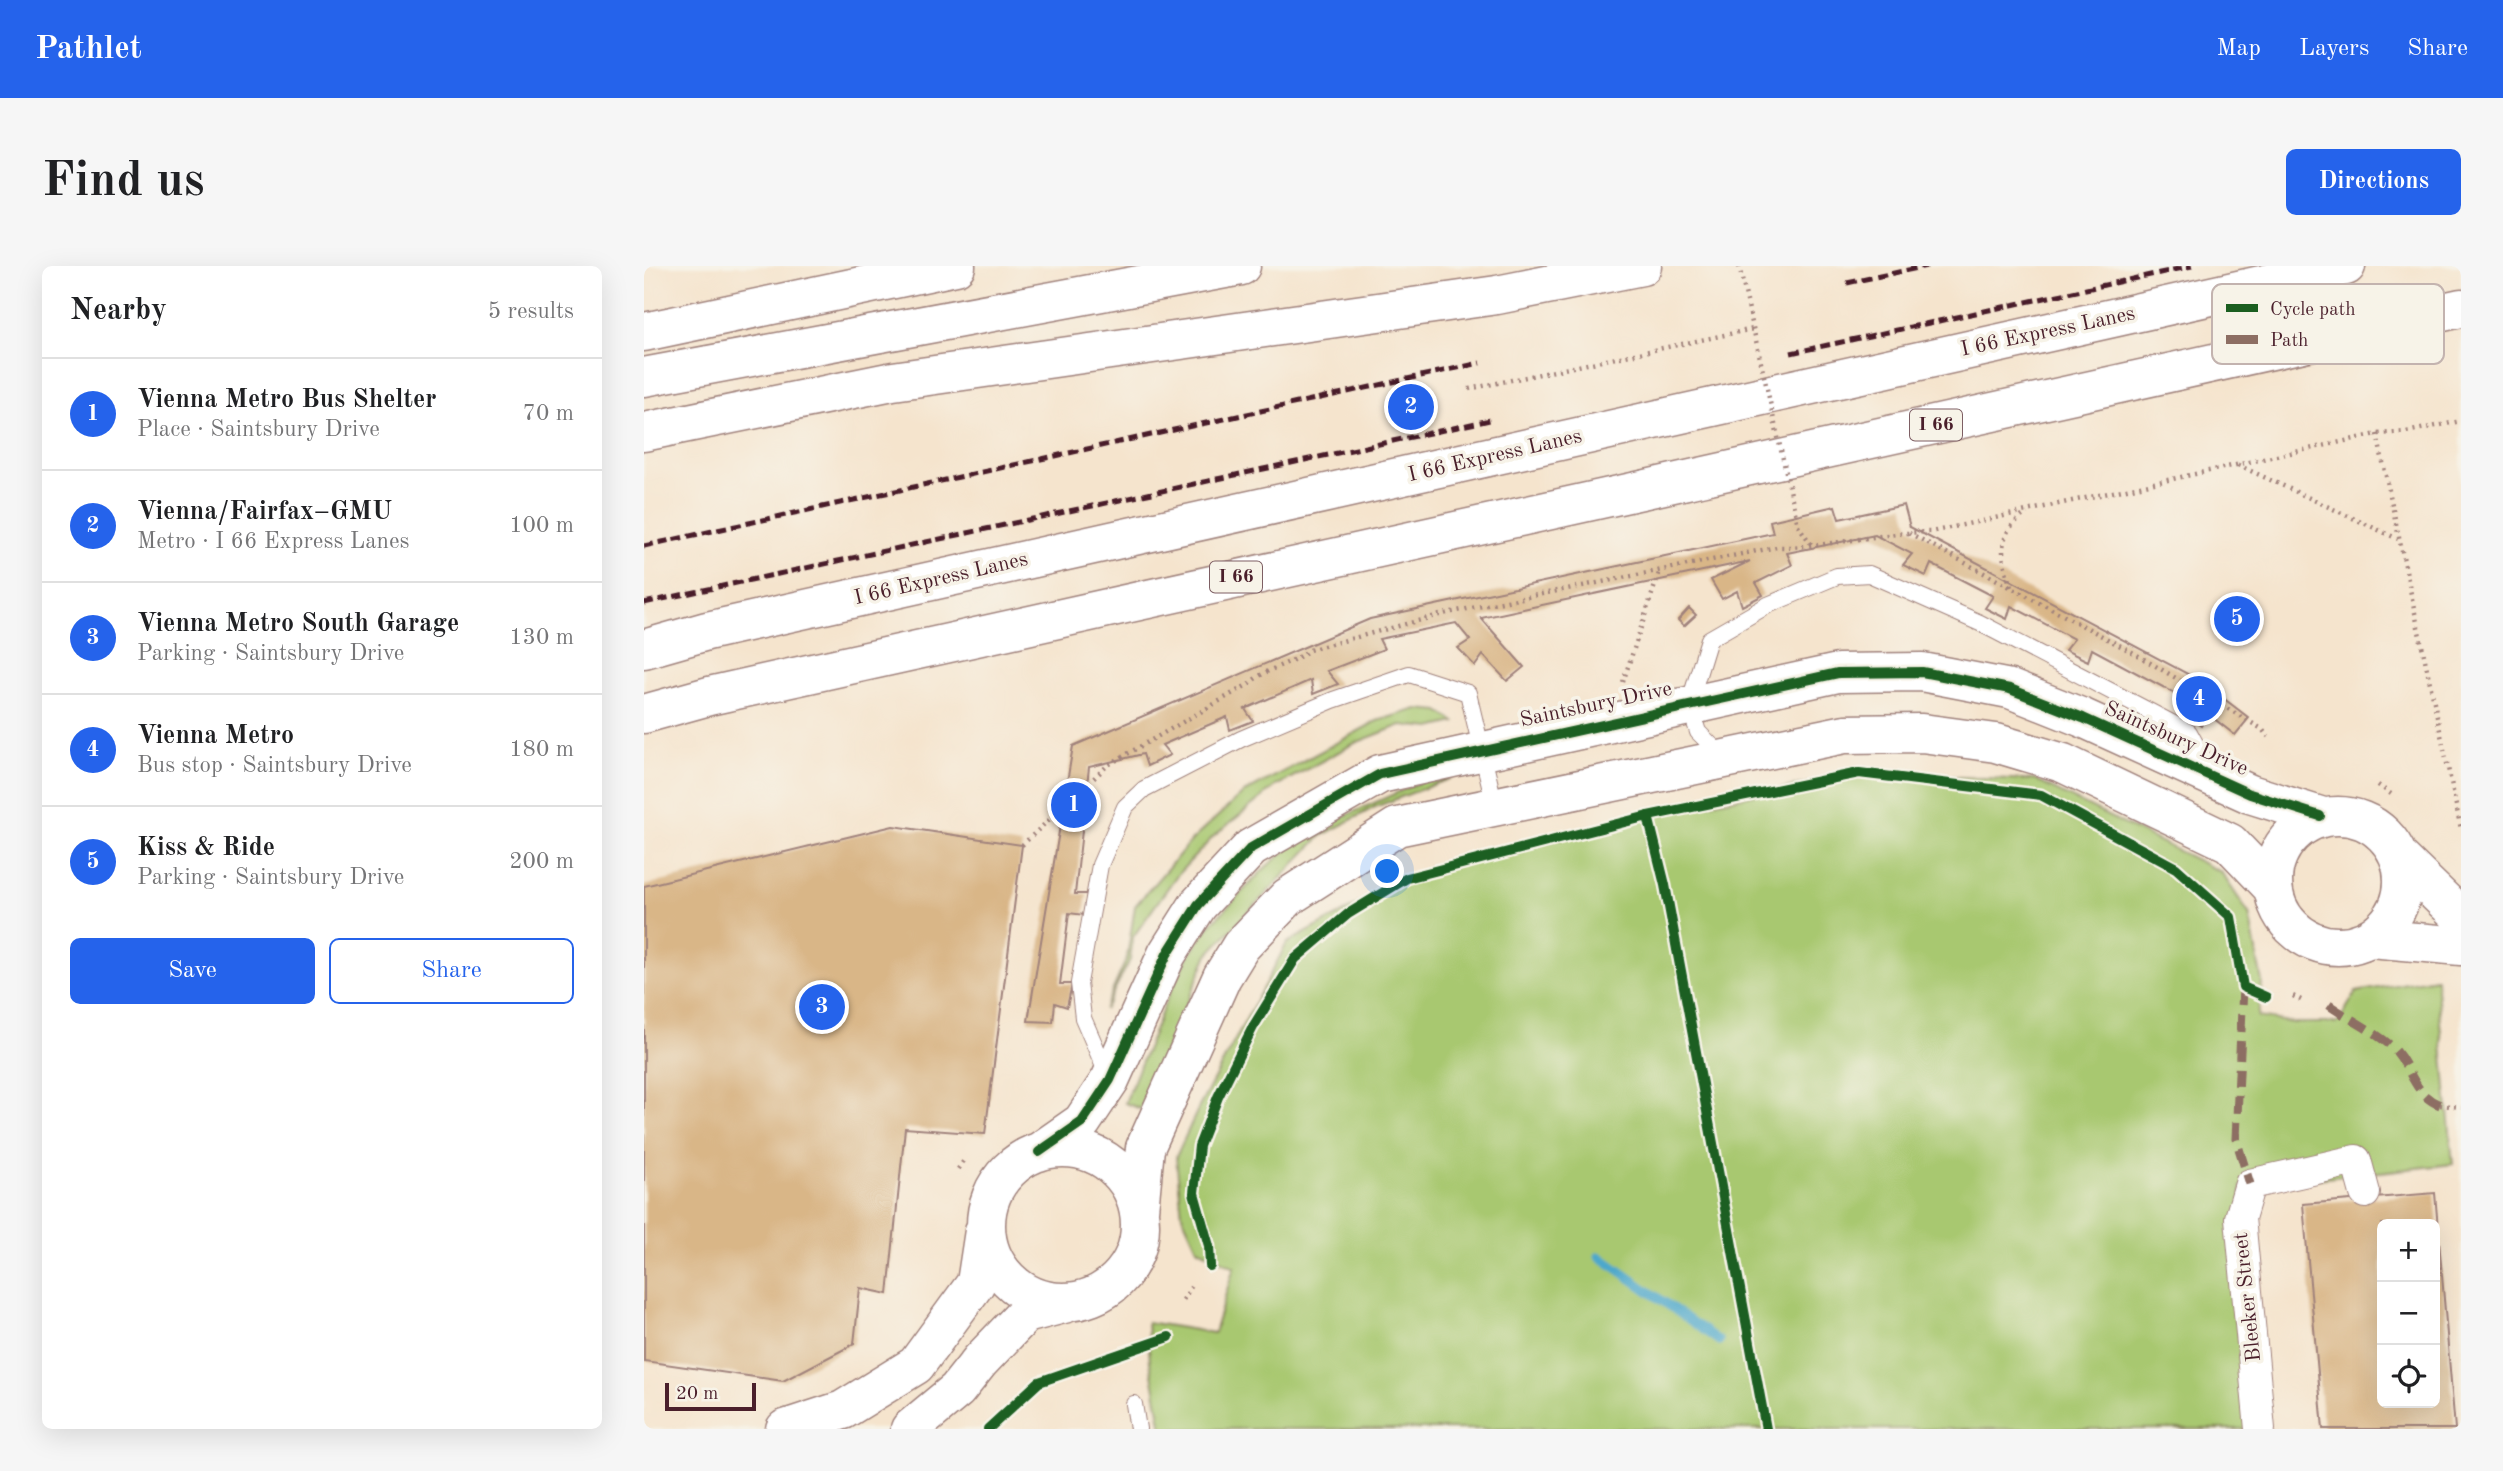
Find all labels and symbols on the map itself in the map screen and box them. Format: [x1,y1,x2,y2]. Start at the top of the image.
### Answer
legend [2212,284,2444,364]
text: Cycle path [2270,301,2356,320]
street label: I 66 Express Lanes [1959,303,2137,361]
text: Path [2270,332,2308,351]
pin: 2 [1388,381,1434,433]
road number: I 66 [1910,410,1962,440]
street label: I 66 Express Lanes [1406,426,1584,486]
street label: I 66 Express Lanes [852,549,1030,609]
road number: I 66 [1210,562,1262,592]
pin: 5 [2214,593,2260,645]
pin: 4 [2176,673,2222,725]
street label: Saintsbury Drive [1518,679,1674,731]
street label: Saintsbury Drive [2101,698,2251,780]
pin: 1 [1051,779,1097,831]
your location [1370,854,1404,888]
pin: 3 [799,981,845,1033]
street label: Bleeker Street [2231,1231,2265,1363]
scale bar [665,1380,756,1412]

